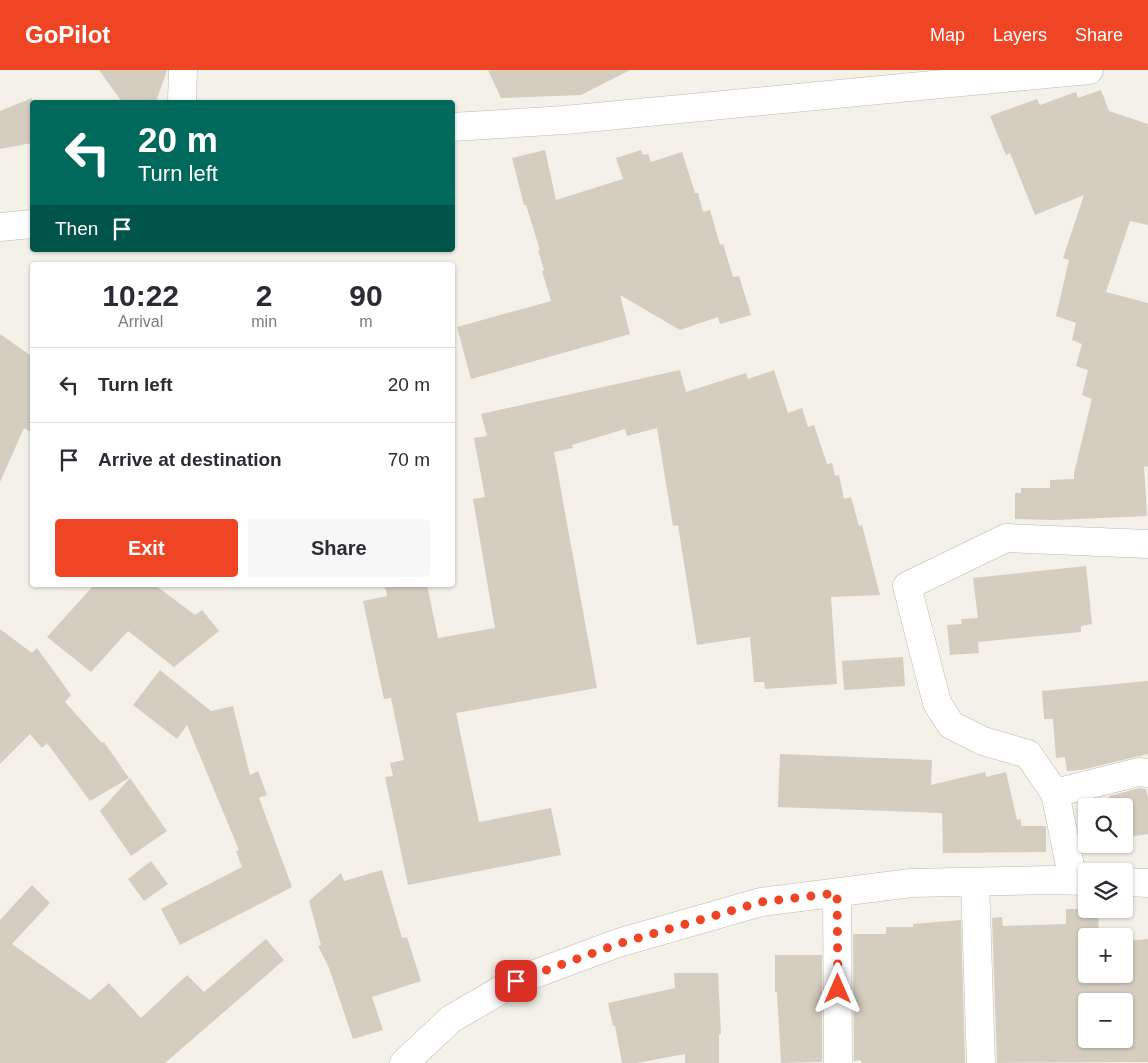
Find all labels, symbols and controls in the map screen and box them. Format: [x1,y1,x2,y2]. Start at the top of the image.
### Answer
text: GoPilot [25,21,110,48]
text: Map [930,25,965,45]
text: Layers [993,25,1047,45]
text: Share [1075,25,1123,45]
icon: left [55,120,120,185]
text: 20 m [138,120,218,159]
text: Turn left [138,161,218,186]
icon: arrive [108,215,136,243]
text: Then [55,218,98,239]
text: 10:22 [102,279,179,312]
text: 2 [256,279,273,312]
text: 90 [349,279,383,312]
text: Arrival [118,313,163,330]
text: min [251,313,277,330]
text: m [359,313,373,330]
icon: left [55,371,83,399]
text: Turn left [98,374,173,395]
text: 20 m [388,374,430,395]
icon: arrive [55,446,83,474]
text: Arrive at destination [98,449,282,470]
text: 70 m [388,449,430,470]
button: Exit [55,519,238,577]
button: Share [248,519,430,577]
map controls [1078,798,1133,1048]
button: search [1078,798,1133,853]
button: layers [1078,863,1133,918]
button: + [1078,928,1133,983]
pin [495,960,537,1002]
position arrow [811,962,863,1014]
icon: arrive [502,967,530,995]
button: − [1078,993,1133,1048]

